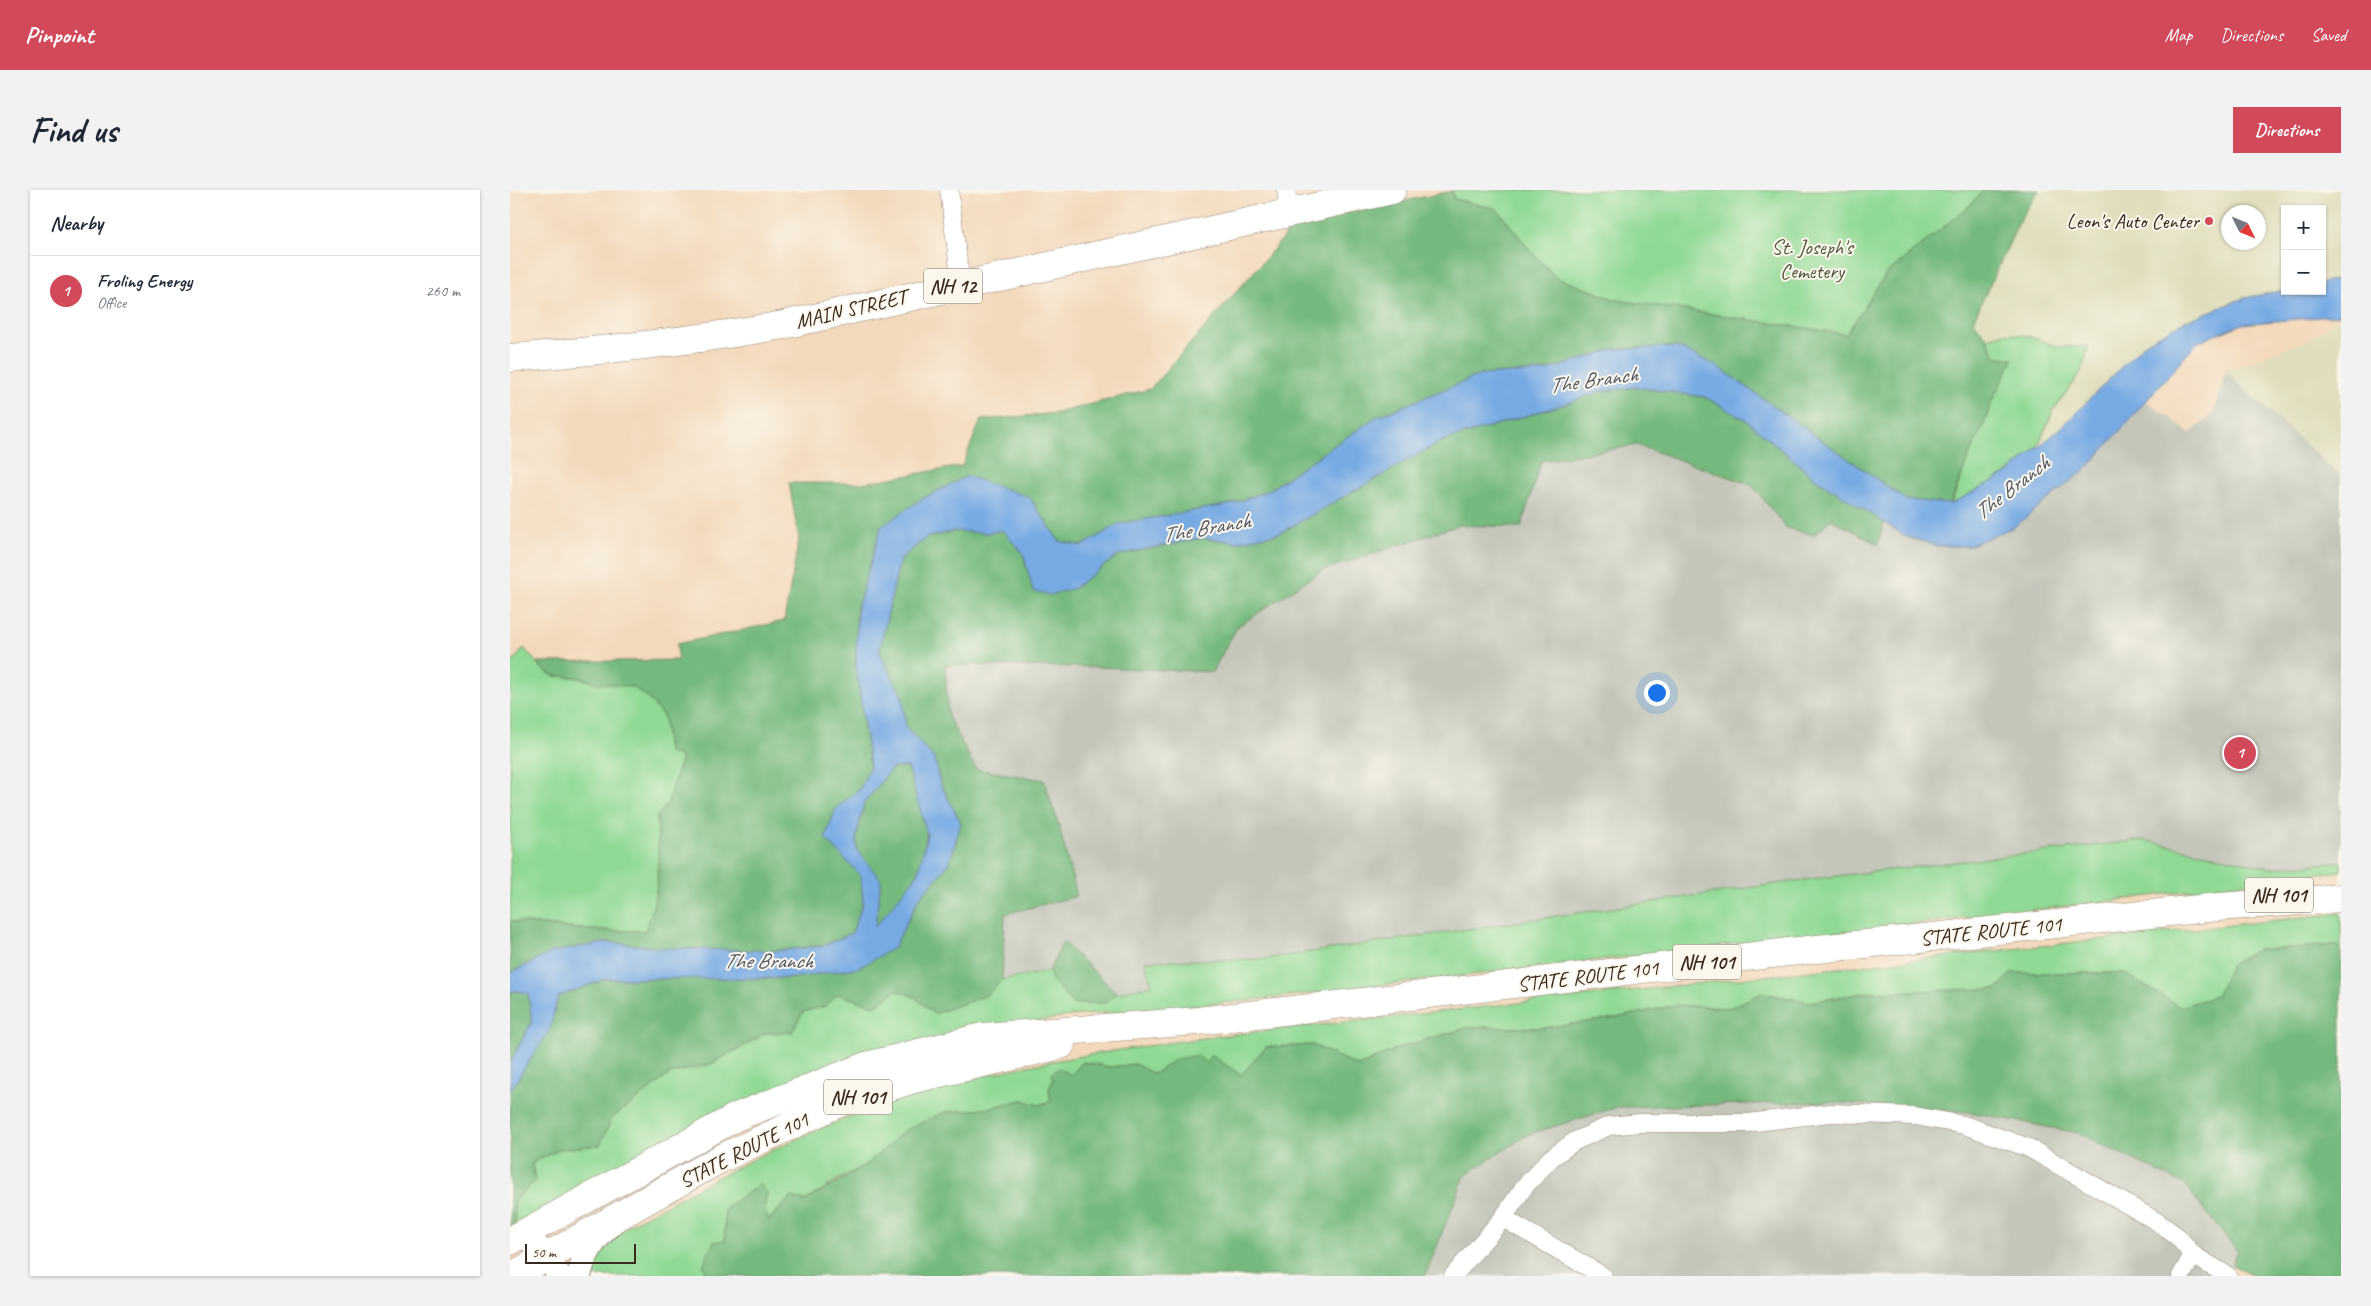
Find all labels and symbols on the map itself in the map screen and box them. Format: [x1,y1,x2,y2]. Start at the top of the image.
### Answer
north arrow [2221,205,2266,250]
place label: Leon's Auto Center [2067,208,2200,234]
marker: Leon's Auto Center [2203,215,2215,227]
park label: St. Joseph's Cemetery [1771,234,1855,284]
road number: NH 12 [924,268,982,304]
street label: MAIN STREET [793,282,914,334]
water label: The Branch [1547,360,1641,400]
water label: The Branch [1968,448,2057,526]
water label: The Branch [1160,506,1254,549]
your location [1644,680,1670,706]
pin: 1 [2224,734,2256,772]
road number: NH 101 [2245,878,2313,912]
street label: STATE ROUTE 101 [1919,910,2065,951]
road number: NH 101 [1673,944,1741,980]
water label: The Branch [724,947,814,975]
street label: STATE ROUTE 101 [1516,954,1662,998]
road number: NH 101 [824,1080,892,1114]
street label: STATE ROUTE 101 [675,1105,815,1194]
scale bar [525,1241,636,1264]

